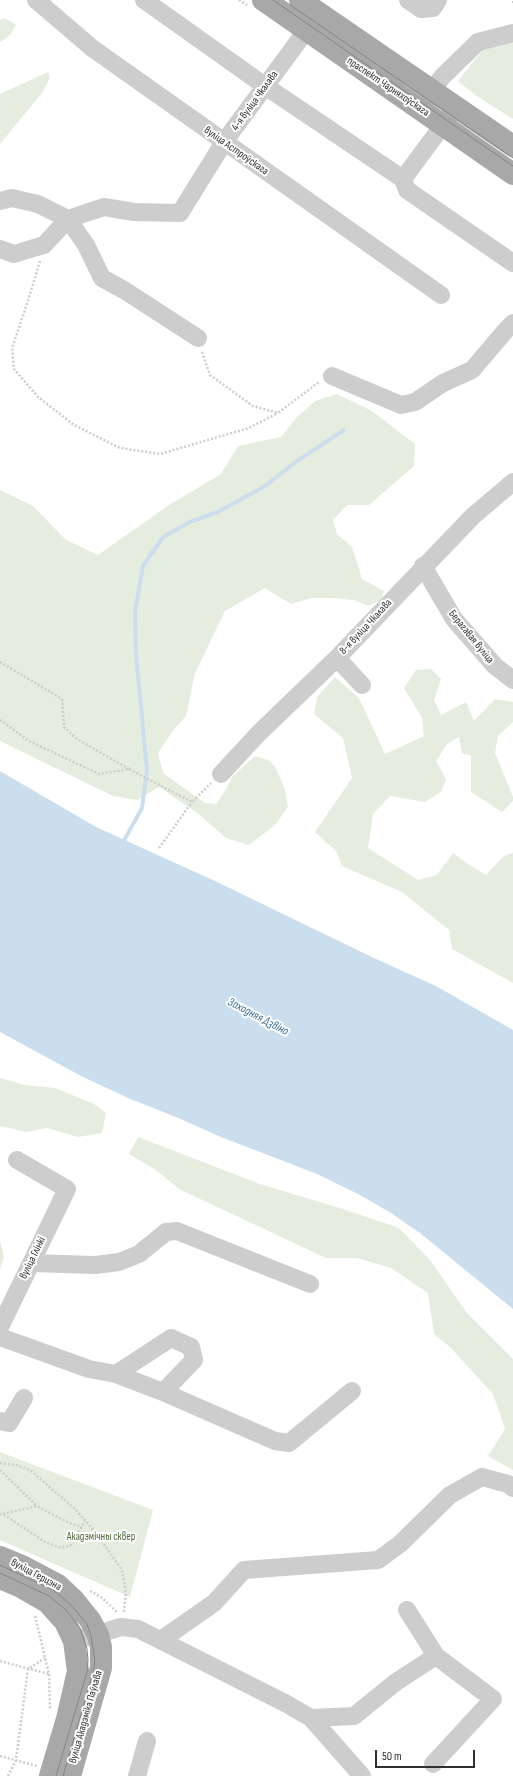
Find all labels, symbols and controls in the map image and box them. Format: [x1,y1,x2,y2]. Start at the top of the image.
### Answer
street label: праспект Чарняхоўскага [344,55,432,119]
street label: 4-я вуліца Чкалава [229,68,281,134]
street label: вуліца Астроўскага [201,124,271,178]
street label: 8-я вуліца Чкалава [337,597,395,657]
street label: Берагавая вуліца [445,608,497,666]
water label: Заходняя Дзвіна [225,995,291,1039]
street label: вуліца Глінкі [17,1235,49,1281]
park label: Акадэмічны сквер [67,1530,135,1544]
street label: вуліца Герцэна [8,1556,64,1594]
street label: вуліца Акадэміка Паўлава [66,1669,106,1765]
scale bar [377,1742,477,1768]
text: 50 m [382,1749,402,1764]

